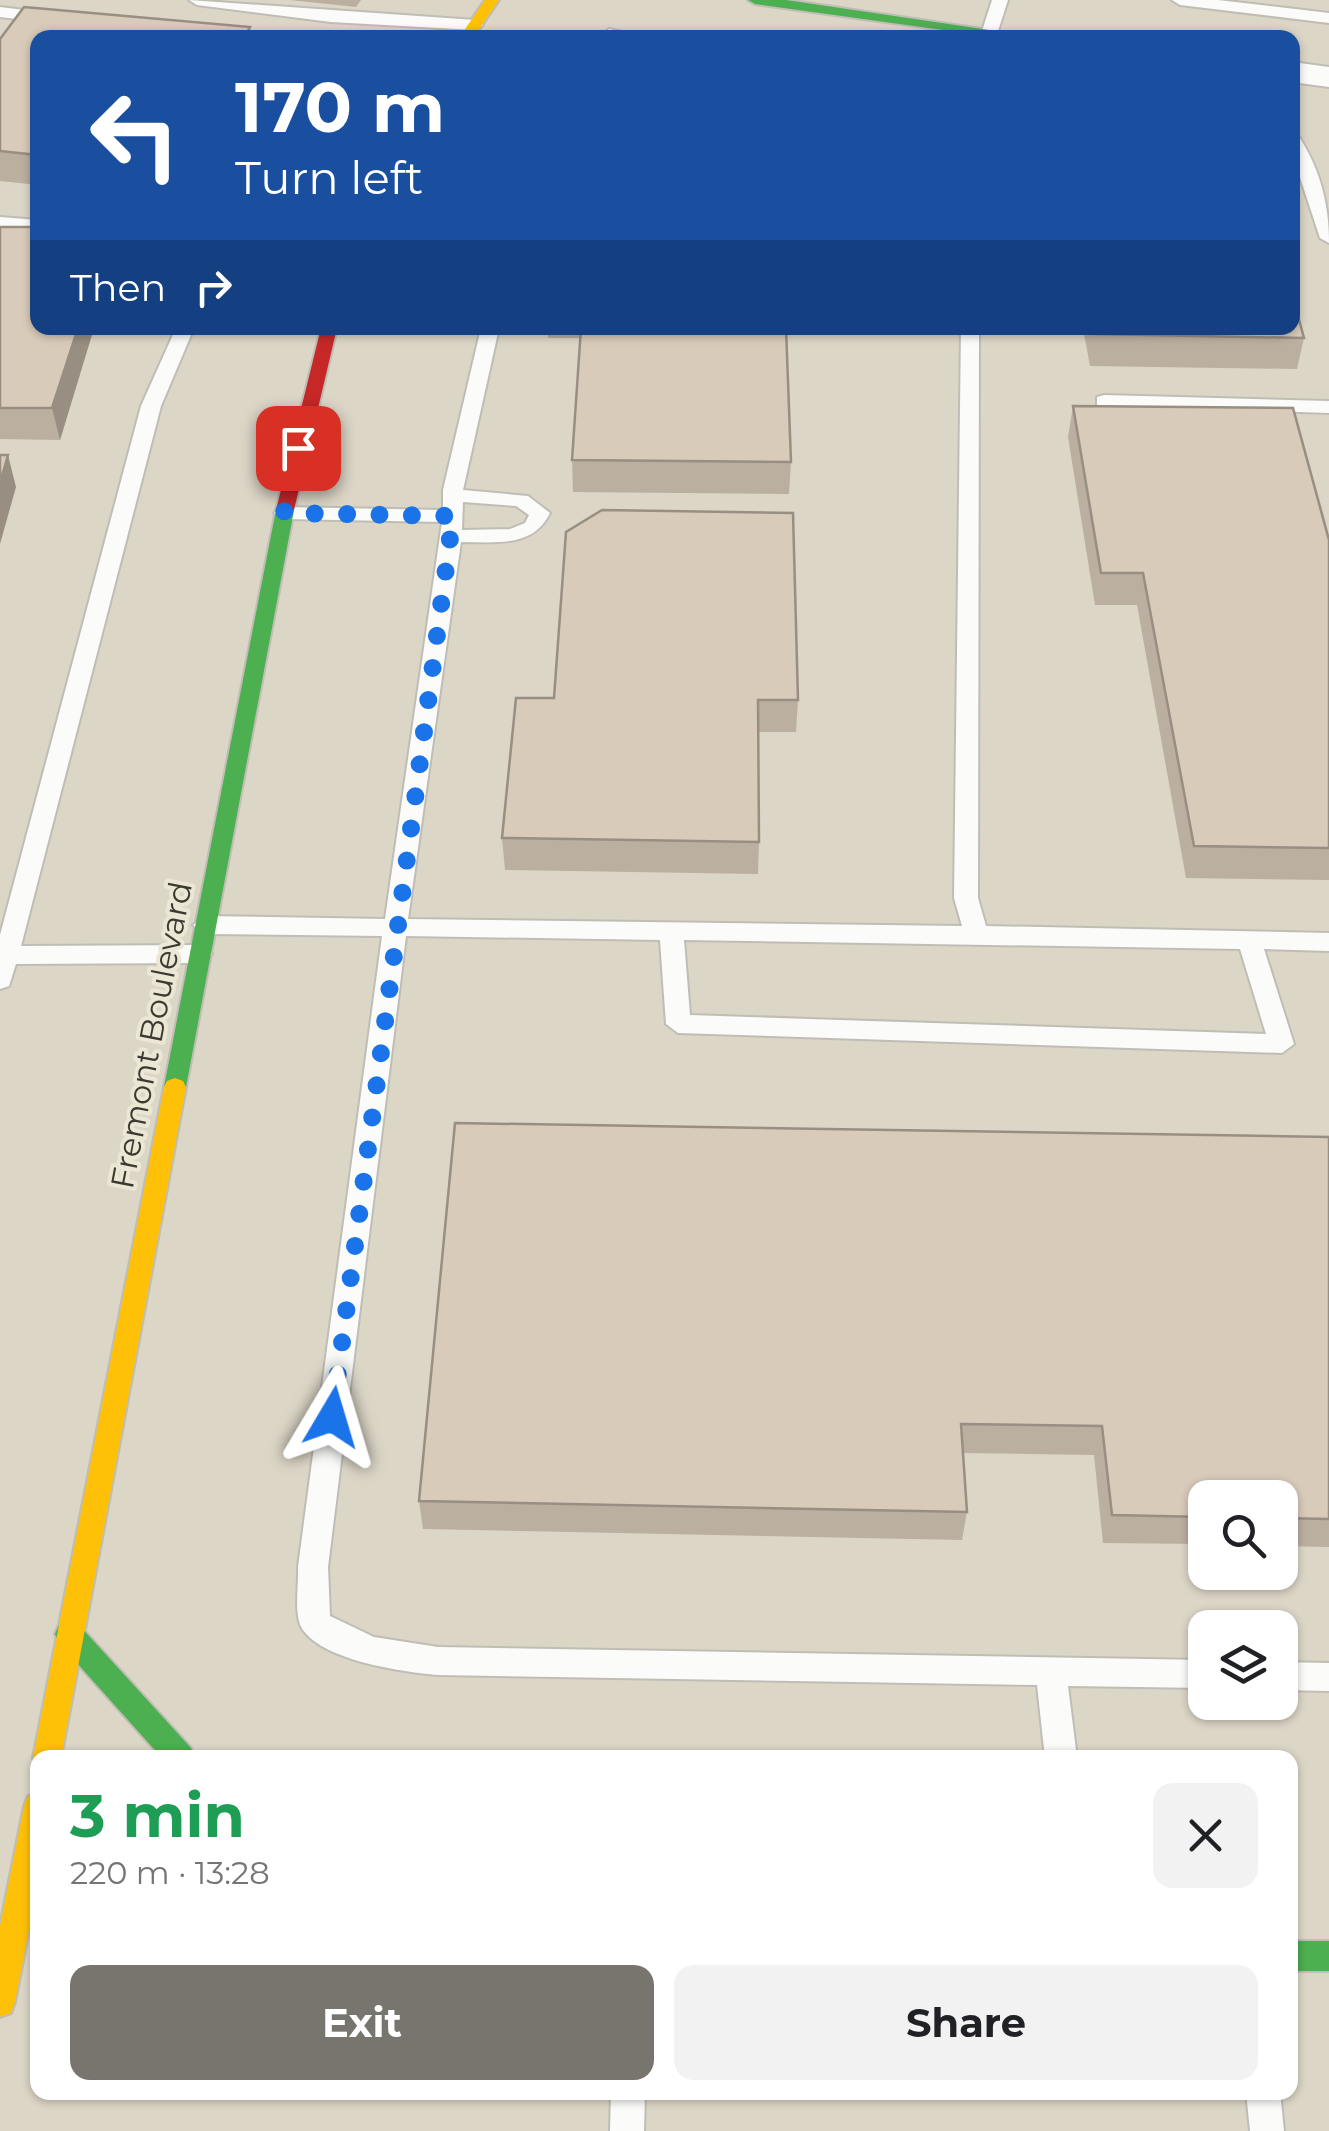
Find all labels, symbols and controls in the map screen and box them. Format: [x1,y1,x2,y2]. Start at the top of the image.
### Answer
text: 170 m [235,64,445,150]
icon: left [70,70,200,200]
text: Turn left [235,150,423,205]
icon: right [186,260,241,315]
text: Then [70,264,166,311]
pin [256,406,341,491]
icon: arrive [271,421,326,476]
street label: Fremont Boulevard [102,878,200,1192]
position arrow [280,1365,384,1469]
map controls [1188,1480,1298,1720]
button: search [1188,1480,1298,1590]
button: layers [1188,1610,1298,1720]
text: 3 min [70,1779,245,1852]
button: close [1153,1783,1258,1888]
text: 220 m · 13:28 [70,1853,270,1892]
button: Exit [70,1965,654,2080]
button: Share [674,1965,1258,2080]

